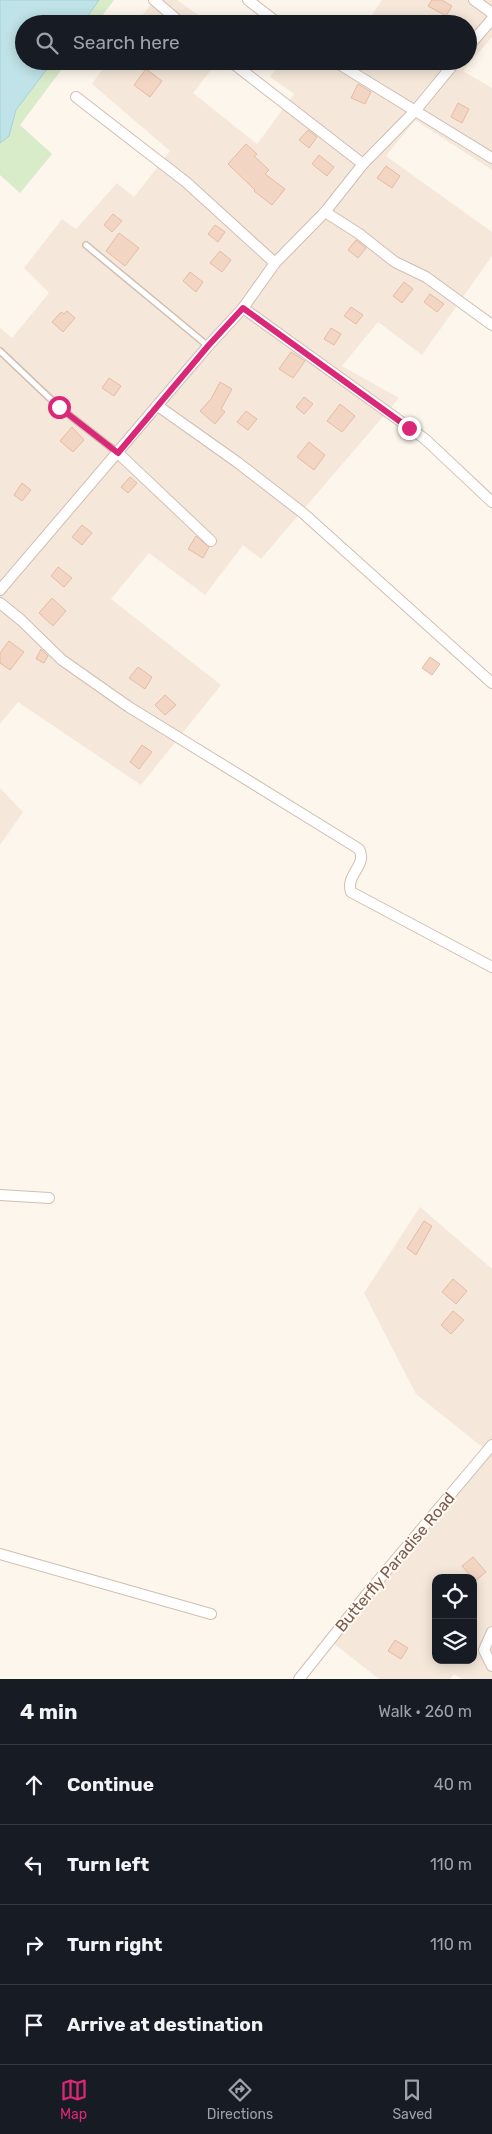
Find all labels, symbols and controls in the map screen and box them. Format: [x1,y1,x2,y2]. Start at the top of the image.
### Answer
search box [15,15,477,70]
icon: search [33,29,61,57]
text: Search here [73,31,180,54]
route start [48,396,71,419]
route end [398,417,421,440]
street label: Butterfly Paradise Road [331,1489,459,1635]
map controls [432,1574,477,1664]
button: locate [432,1574,477,1619]
button: layers [432,1619,477,1664]
text: 4 min [20,1699,78,1724]
text: Walk · 260 m [378,1702,472,1721]
icon: ahead [20,1771,48,1799]
text: Continue [67,1773,154,1796]
text: 40 m [434,1775,472,1794]
icon: left [20,1851,48,1879]
text: Turn left [67,1853,149,1876]
text: 110 m [430,1855,472,1874]
icon: right [20,1931,48,1959]
text: Turn right [67,1933,162,1956]
text: 110 m [430,1935,472,1954]
icon: arrive [20,2011,48,2039]
text: Arrive at destination [67,2013,263,2036]
tab: Map [60,2076,88,2123]
tab: Directions [207,2076,273,2123]
tab: Saved [392,2076,432,2123]

